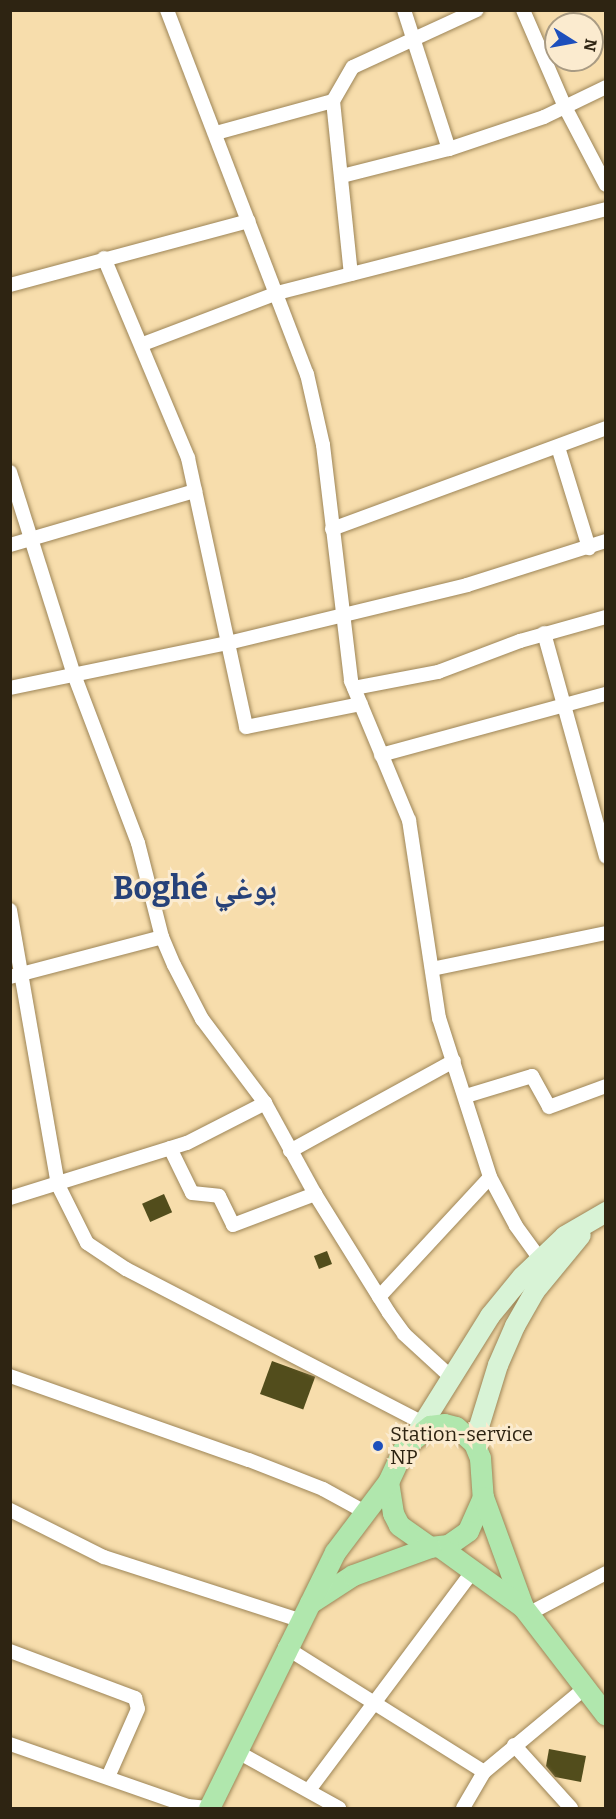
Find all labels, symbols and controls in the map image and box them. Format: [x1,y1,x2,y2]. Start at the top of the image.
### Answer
north arrow [544,12,604,72]
text: N [580,37,601,53]
district label: Boghé بوغي [113,869,277,907]
place label: Station-service NP [390,1422,533,1469]
marker: Station-service NP [371,1439,385,1453]

